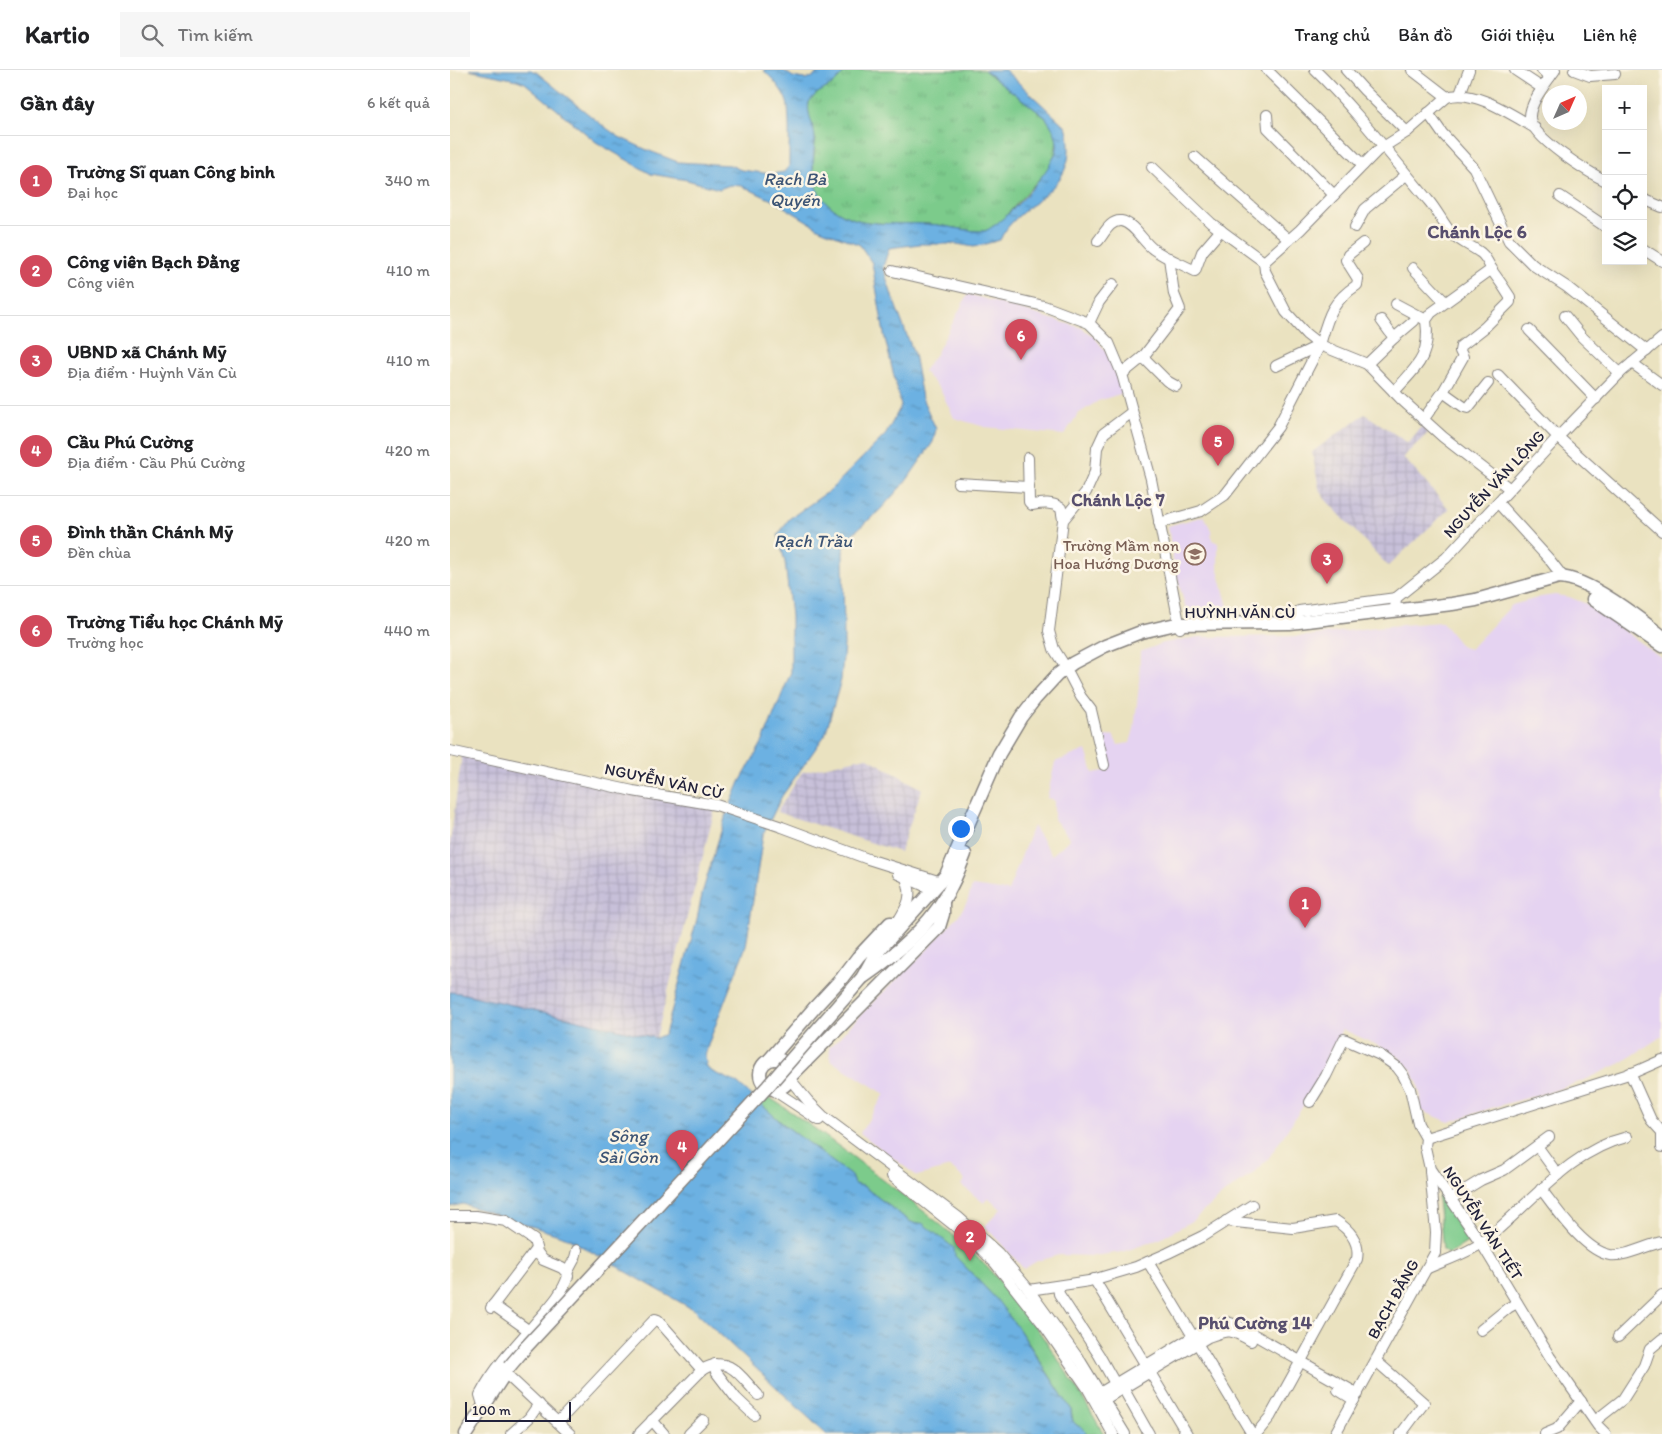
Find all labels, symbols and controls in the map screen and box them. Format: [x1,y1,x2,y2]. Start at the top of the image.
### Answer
search box [120,12,470,57]
text: Kartio [25,20,90,49]
icon: search [138,21,166,49]
text: Tìm kiếm [178,23,253,46]
text: Trang chủ [1294,24,1370,46]
text: Bản đồ [1398,24,1453,46]
text: Giới thiệu [1481,24,1555,46]
text: Liên hệ [1583,24,1637,46]
north arrow [1542,85,1587,130]
map controls [1602,85,1647,265]
button: + [1602,85,1647,130]
text: Gần đây [20,90,94,115]
text: 6 kết quả [367,93,430,112]
button: − [1602,130,1647,175]
text: Trường Sĩ quan Công binh [67,160,275,183]
water label: Rạch Bà Quyến [764,168,827,211]
text: 1 [32,171,40,190]
text: 340 m [385,171,430,190]
button: locate [1602,175,1647,220]
text: Đại học [67,183,118,202]
district label: Chánh Lộc 6 [1427,220,1527,243]
button: layers [1602,220,1647,265]
text: Công viên Bạch Đằng [67,250,240,273]
text: 2 [32,261,40,280]
text: 410 m [386,261,430,280]
text: Công viên [67,273,134,292]
pin: 6 [1005,319,1037,360]
text: UBND xã Chánh Mỹ [67,340,226,363]
text: 3 [32,351,40,370]
text: 410 m [386,351,430,370]
text: Địa điểm · Huỳnh Văn Cù [67,363,237,382]
pin: 5 [1202,425,1234,466]
street label: NGUYỄN VĂN LỘNG [1439,426,1549,542]
text: Cầu Phú Cường [67,430,193,453]
text: 4 [31,441,41,460]
text: 420 m [385,441,430,460]
text: Địa điểm · Cầu Phú Cường [67,453,245,472]
district label: Chánh Lộc 7 [1071,489,1165,511]
text: Đình thần Chánh Mỹ [67,520,233,543]
water label: Rạch Trầu [774,530,853,552]
text: 5 [32,531,40,550]
text: 420 m [385,531,430,550]
place label: Trường Mầm non Hoa Hướng Dương [1053,536,1180,573]
school or university icon: Trường Mầm non Hoa Hướng Dương [1183,542,1207,566]
text: Đền chùa [67,543,131,562]
pin: 3 [1311,543,1343,584]
street label: HUỲNH VĂN CÙ [1185,603,1295,622]
text: Trường Tiểu học Chánh Mỹ [67,610,283,633]
text: 6 [32,621,40,640]
text: 440 m [384,621,430,640]
text: Trường học [67,633,144,652]
street label: NGUYỄN VĂN CỪ [603,758,726,803]
your location [948,816,974,842]
pin: 1 [1289,887,1321,928]
water label: Sông Sài Gòn [598,1125,659,1168]
pin: 4 [666,1130,698,1171]
street label: NGUYỄN VĂN TIẾT [1439,1162,1528,1283]
pin: 2 [954,1220,986,1261]
street label: BẠCH ĐẰNG [1363,1256,1423,1342]
district label: Phú Cường 14 [1198,1311,1313,1334]
scale bar [465,1399,571,1422]
text: 100 m [472,1402,511,1419]

